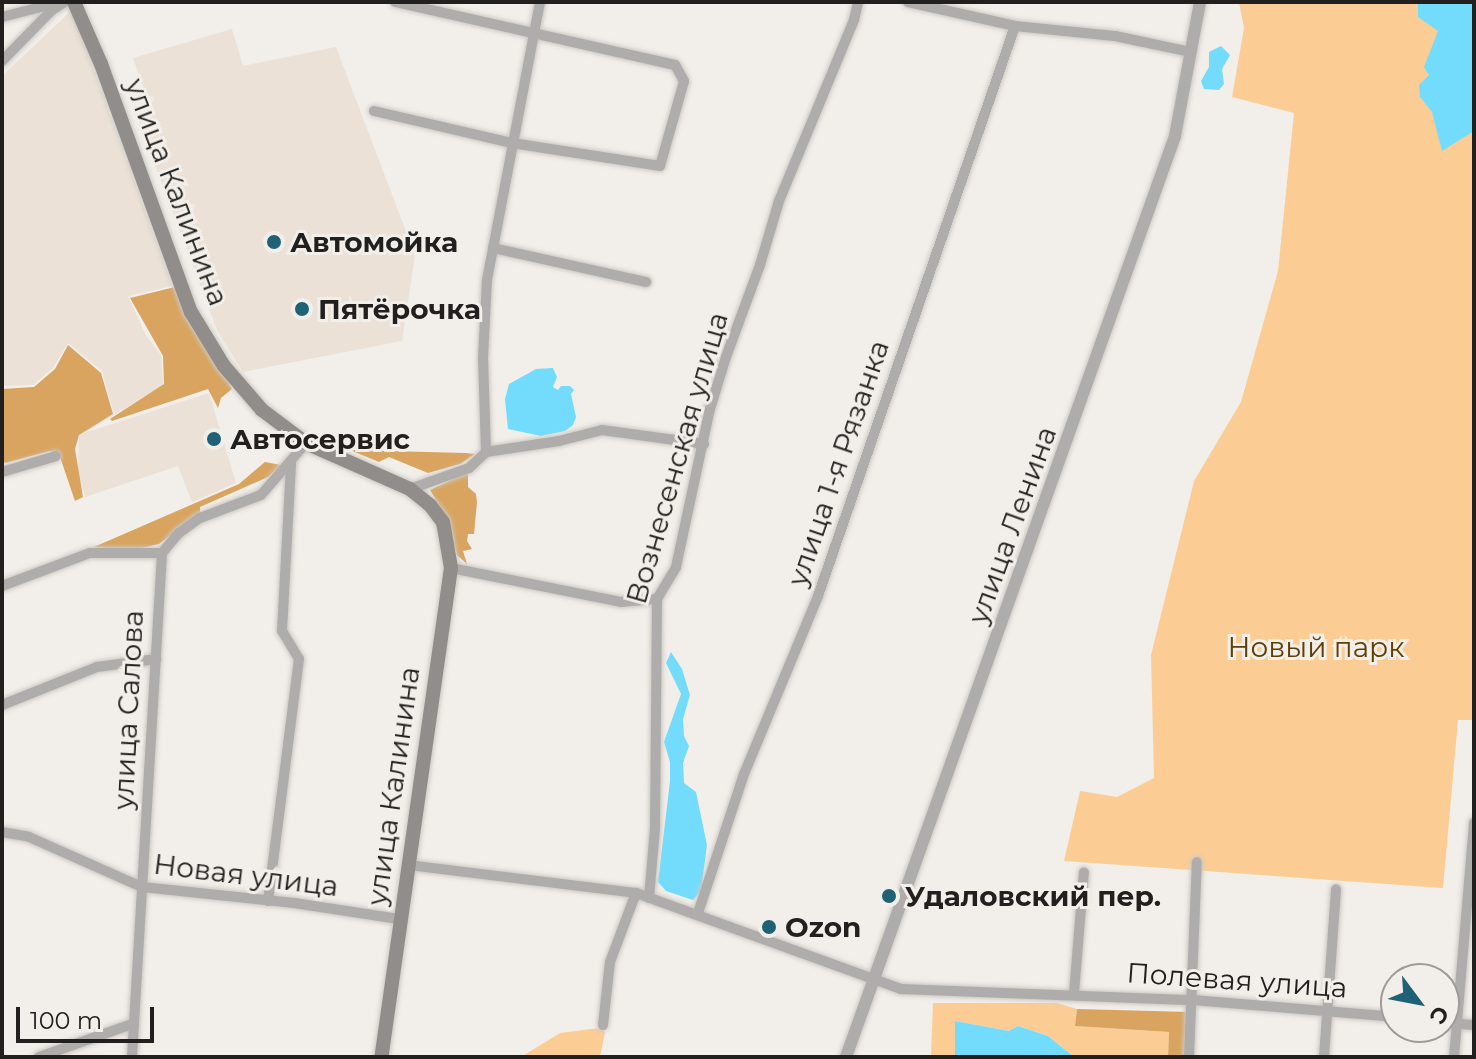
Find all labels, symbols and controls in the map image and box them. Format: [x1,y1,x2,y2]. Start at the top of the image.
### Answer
street label: улица Калинина [118,74,236,310]
place label: Автомойка [290,225,458,259]
marker: Автомойка [265,233,283,251]
place label: Пятёрочка [318,292,481,326]
marker: Пятёрочка [293,300,311,318]
street label: Вознесенская улица [619,308,735,608]
street label: улица 1-я Рязанка [780,336,896,590]
place label: Автосервис [230,422,410,456]
street label: улица Ленина [961,422,1063,628]
marker: Автосервис [205,430,223,448]
street label: улица Салова [106,609,150,811]
park label: Новый парк [1227,630,1405,664]
street label: улица Калинина [360,665,426,907]
street label: Новая улица [152,847,340,903]
place label: Удаловский пер. [905,879,1161,913]
marker: Удаловский пер. [880,887,898,905]
place label: Ozon [785,910,861,944]
marker: Ozon [760,918,778,936]
street label: Полевая улица [1126,956,1348,1004]
north arrow [1380,963,1460,1043]
scale bar [20,991,158,1041]
text: С [1423,1001,1455,1029]
text: 100 m [30,1006,102,1035]

